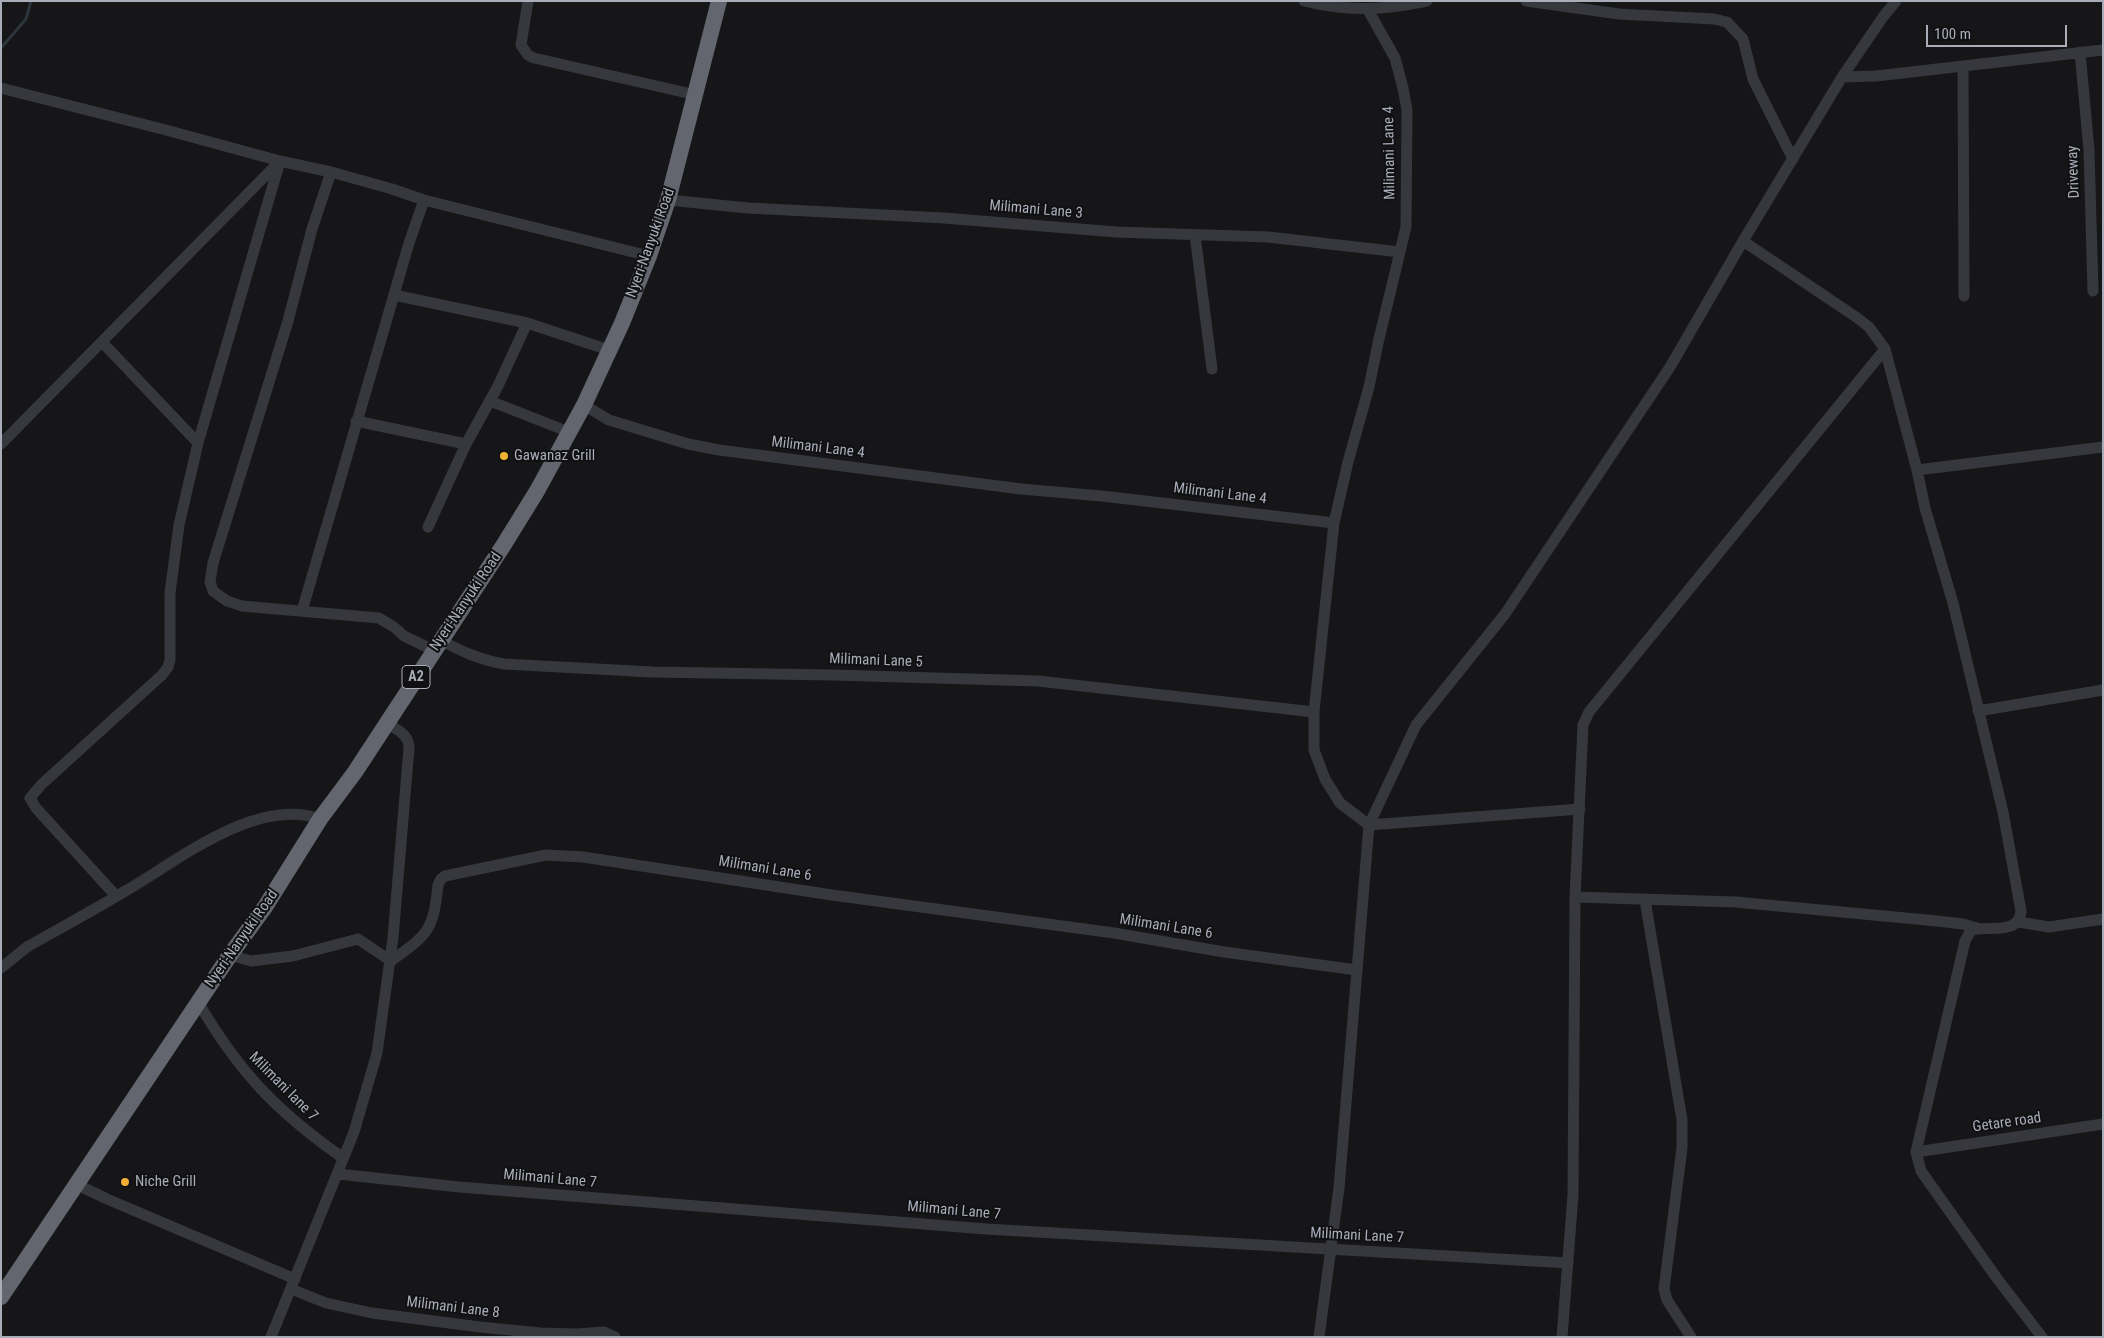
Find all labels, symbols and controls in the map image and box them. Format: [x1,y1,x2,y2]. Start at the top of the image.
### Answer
scale bar [1929,15,2070,47]
text: 100 m [1934,25,1971,43]
street label: Milimani Lane 4 [1380,106,1400,200]
street label: Driveway [2064,145,2084,199]
street label: Nyeri-Nanyuki Road [623,186,679,300]
street label: Milimani Lane 3 [989,197,1083,223]
street label: Milimani Lane 4 [770,433,866,463]
place label: Gawanaz Grill [514,447,595,465]
marker: Gawanaz Grill [498,450,510,462]
street label: Milimani Lane 4 [1172,479,1268,509]
street label: Nyeri-Nanyuki Road [426,549,506,655]
street label: Milimani Lane 5 [829,650,923,672]
road number: A2 [402,666,430,689]
street label: Milimani Lane 6 [717,853,813,885]
street label: Nyeri-Nanyuki Road [202,887,282,991]
street label: Milimani Lane 6 [1118,911,1214,943]
street label: Milimani lane 7 [245,1049,321,1125]
street label: Getare road [1972,1109,2042,1137]
street label: Milimani Lane 7 [503,1166,597,1192]
place label: Niche Grill [135,1173,196,1191]
marker: Niche Grill [119,1176,131,1188]
street label: Milimani Lane 7 [907,1198,1001,1224]
street label: Milimani Lane 7 [1310,1225,1404,1247]
street label: Milimani Lane 8 [405,1293,501,1323]

